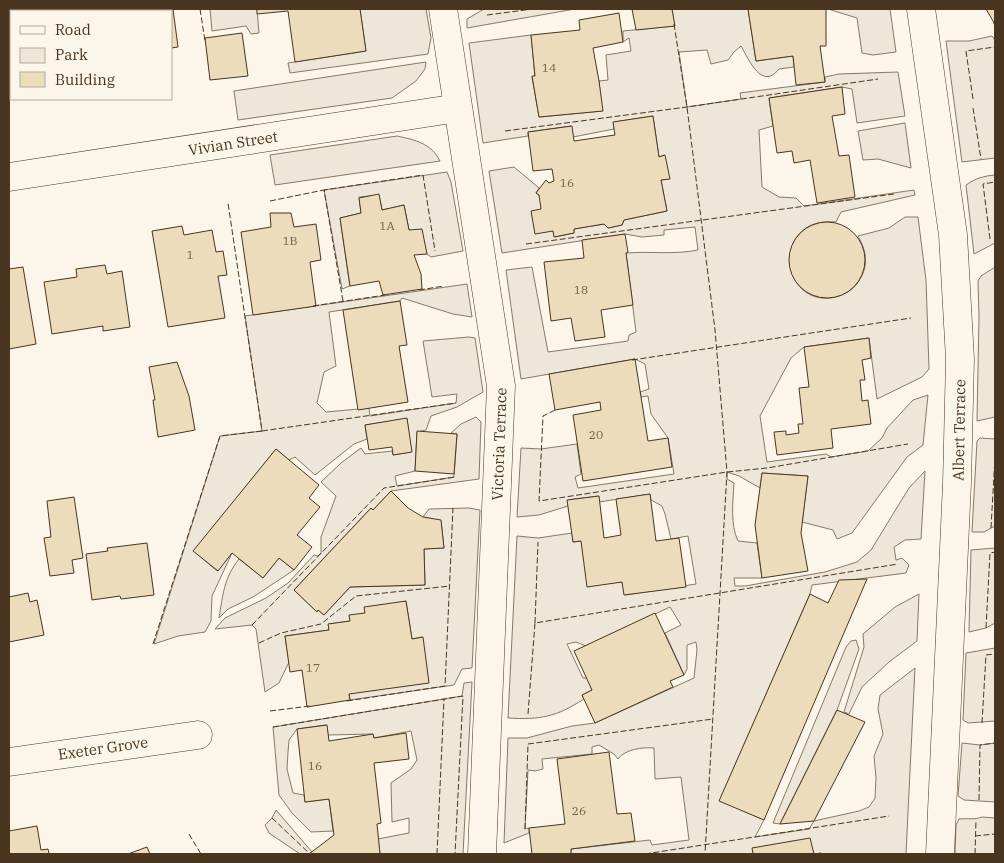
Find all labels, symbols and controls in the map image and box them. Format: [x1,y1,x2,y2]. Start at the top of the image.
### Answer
legend [10,10,172,100]
text: Road [55,20,91,39]
text: Park [55,45,88,64]
house number: 14 [542,60,556,75]
text: Building [55,70,115,89]
street label: Vivian Street [187,127,279,159]
house number: 16 [560,175,574,190]
house number: 1A [379,218,395,233]
house number: 1B [282,233,298,248]
house number: 1 [186,247,194,262]
house number: 18 [574,282,588,297]
street label: Albert Terrace [949,379,969,481]
street label: Victoria Terrace [488,387,510,501]
house number: 20 [589,427,603,442]
house number: 17 [306,660,320,675]
street label: Exeter Grove [57,732,149,764]
house number: 16 [308,758,322,773]
house number: 26 [572,803,586,818]

